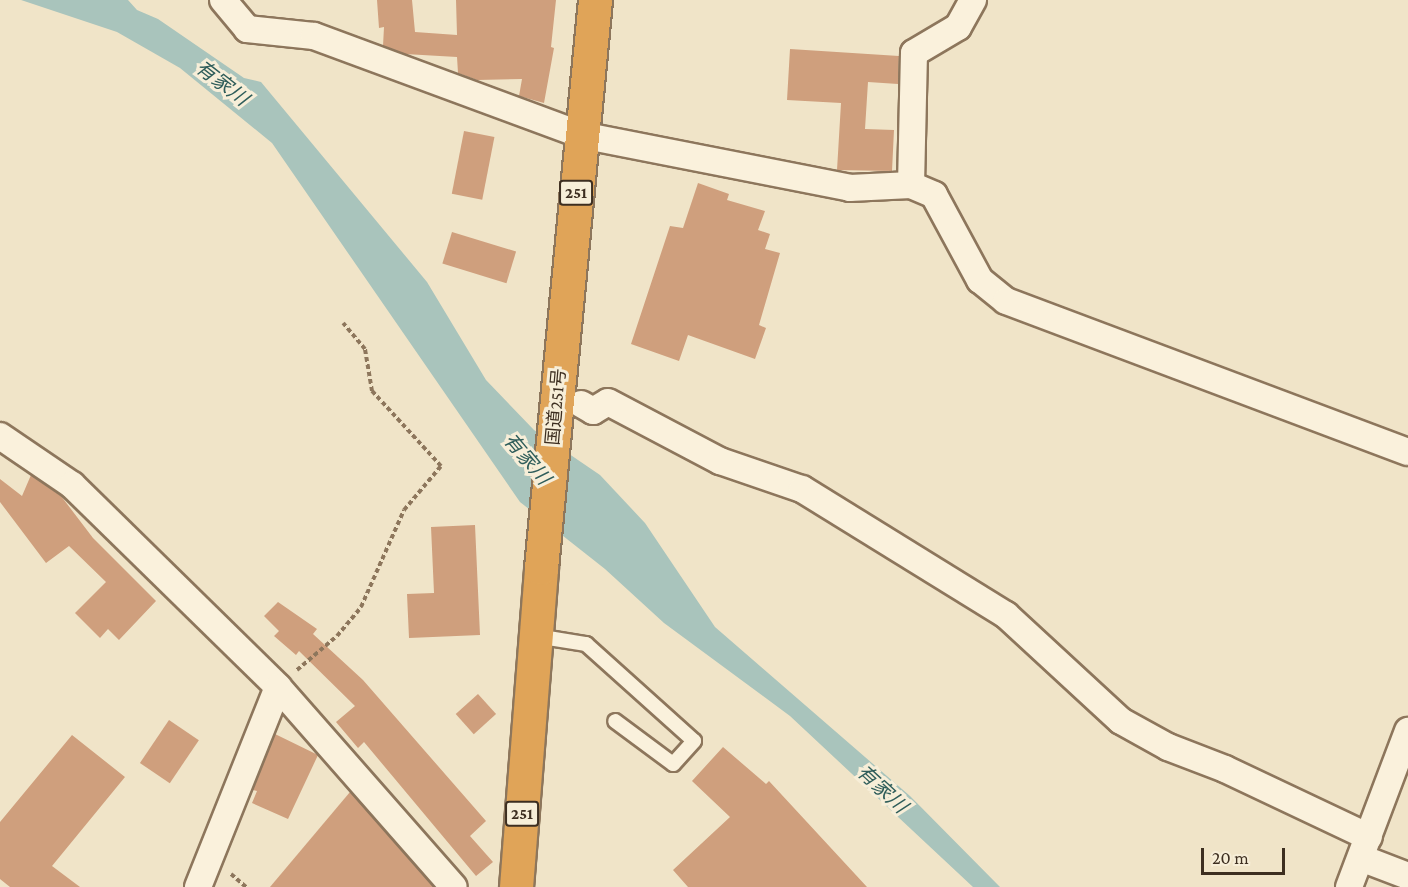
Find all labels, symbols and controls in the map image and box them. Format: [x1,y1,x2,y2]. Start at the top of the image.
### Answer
water label: 有家川 [191,55,253,111]
road number: 251 [558,180,594,206]
street label: 国道251号 [542,368,570,446]
water label: 有家川 [499,428,555,490]
water label: 有家川 [852,760,912,818]
road number: 251 [504,801,540,827]
scale bar [1204,836,1288,874]
text: 20 m [1212,848,1249,868]

